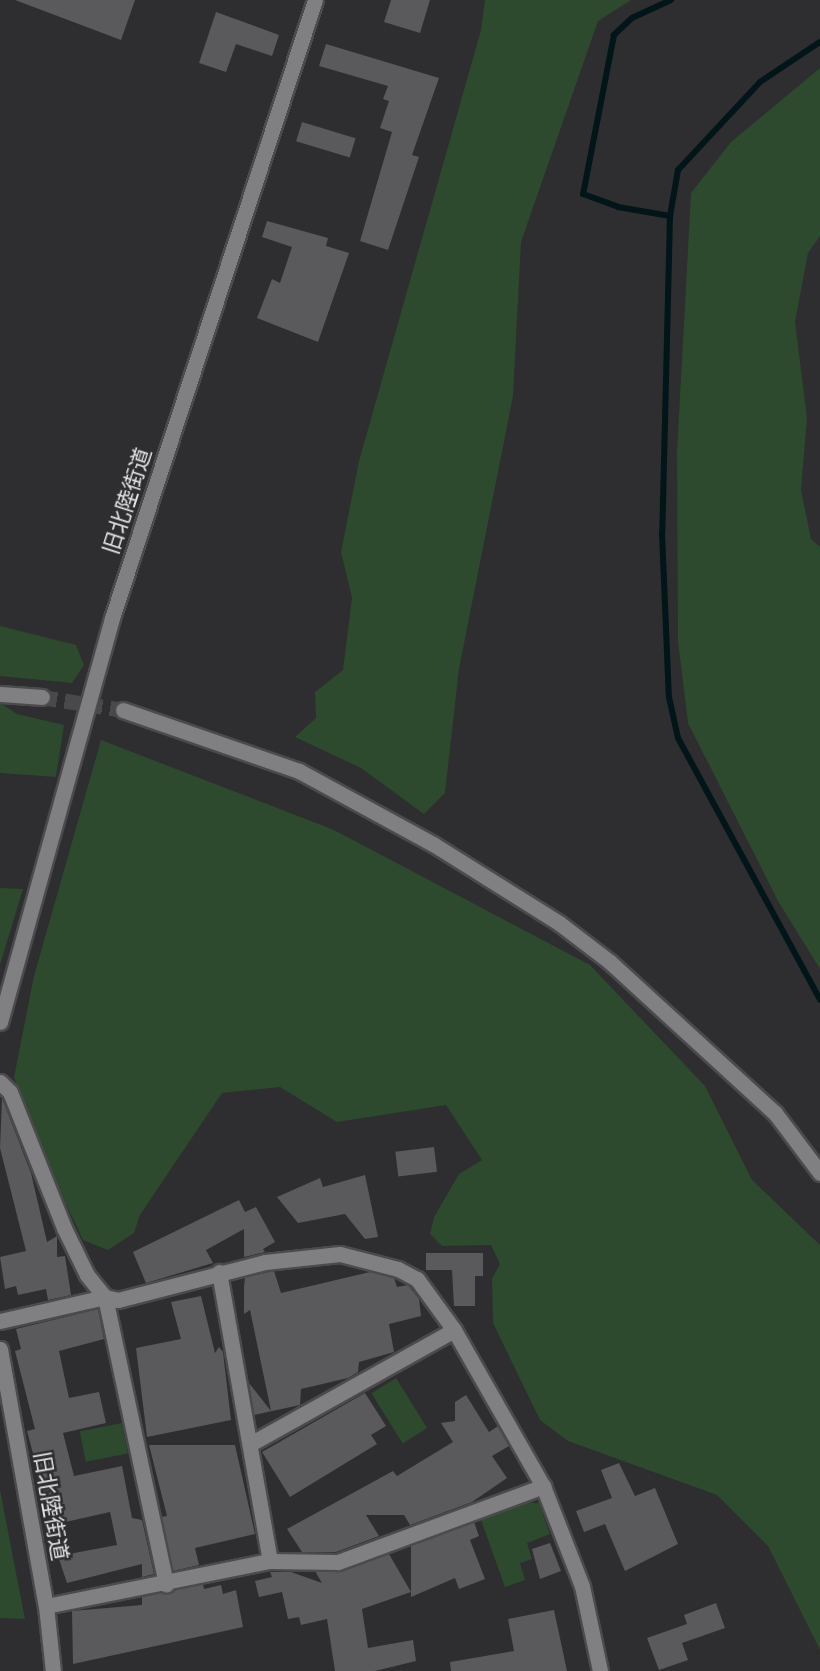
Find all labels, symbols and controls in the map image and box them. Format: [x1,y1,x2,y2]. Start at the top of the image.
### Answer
street label: 旧北陸街道 [97,445,157,557]
street label: 旧北陸街道 [28,1450,74,1562]

